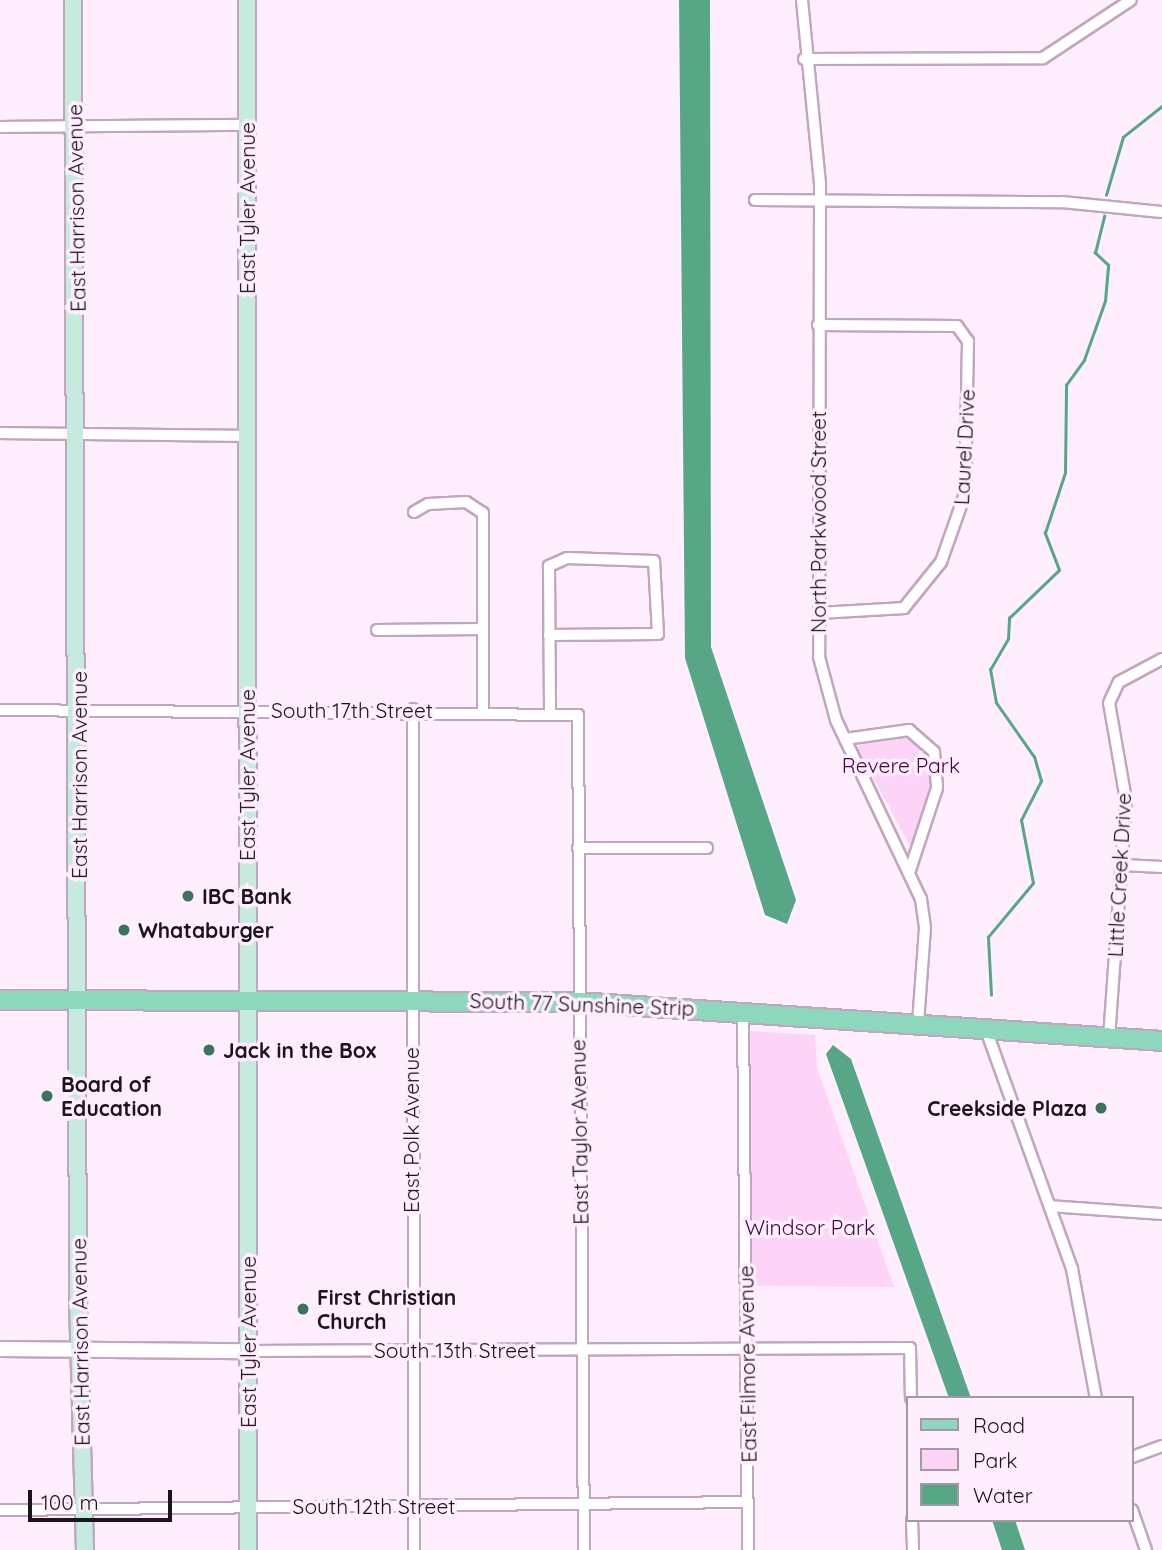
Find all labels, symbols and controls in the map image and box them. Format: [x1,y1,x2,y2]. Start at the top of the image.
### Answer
street label: East Harrison Avenue [62,104,90,312]
street label: East Tyler Avenue [234,122,260,294]
street label: Laurel Drive [948,388,980,506]
street label: North Parkwood Street [805,411,831,633]
street label: East Harrison Avenue [66,671,92,879]
street label: East Tyler Avenue [234,689,260,861]
street label: South 17th Street [271,697,433,723]
park label: Revere Park [842,752,960,778]
street label: Little Creek Drive [1102,792,1136,958]
place label: IBC Bank [202,883,292,909]
marker: IBC Bank [180,888,196,904]
place label: Whataburger [138,917,274,943]
marker: Whataburger [116,922,132,938]
street label: South 77 Sunshine Strip [469,987,695,1021]
place label: Jack in the Box [223,1037,376,1063]
street label: East Taylor Avenue [565,1039,593,1225]
marker: Jack in the Box [201,1042,217,1058]
street label: East Polk Avenue [398,1047,424,1213]
place label: Board of Education [61,1071,162,1121]
marker: Board of Education [39,1088,55,1104]
place label: Creekside Plaza [927,1095,1087,1121]
marker: Creekside Plaza [1093,1100,1109,1116]
park label: Windsor Park [745,1214,875,1240]
street label: East Harrison Avenue [66,1238,94,1446]
street label: East Tyler Avenue [235,1256,261,1428]
street label: East Filmore Avenue [733,1265,761,1463]
place label: First Christian Church [317,1284,456,1334]
marker: First Christian Church [295,1301,311,1317]
street label: South 13th Street [374,1337,536,1363]
legend [906,1396,1134,1522]
text: Road [973,1412,1025,1438]
text: Park [973,1447,1017,1473]
scale bar [32,1476,175,1520]
text: Water [973,1482,1033,1508]
text: 100 m [41,1489,99,1515]
street label: South 12th Street [293,1493,455,1519]

